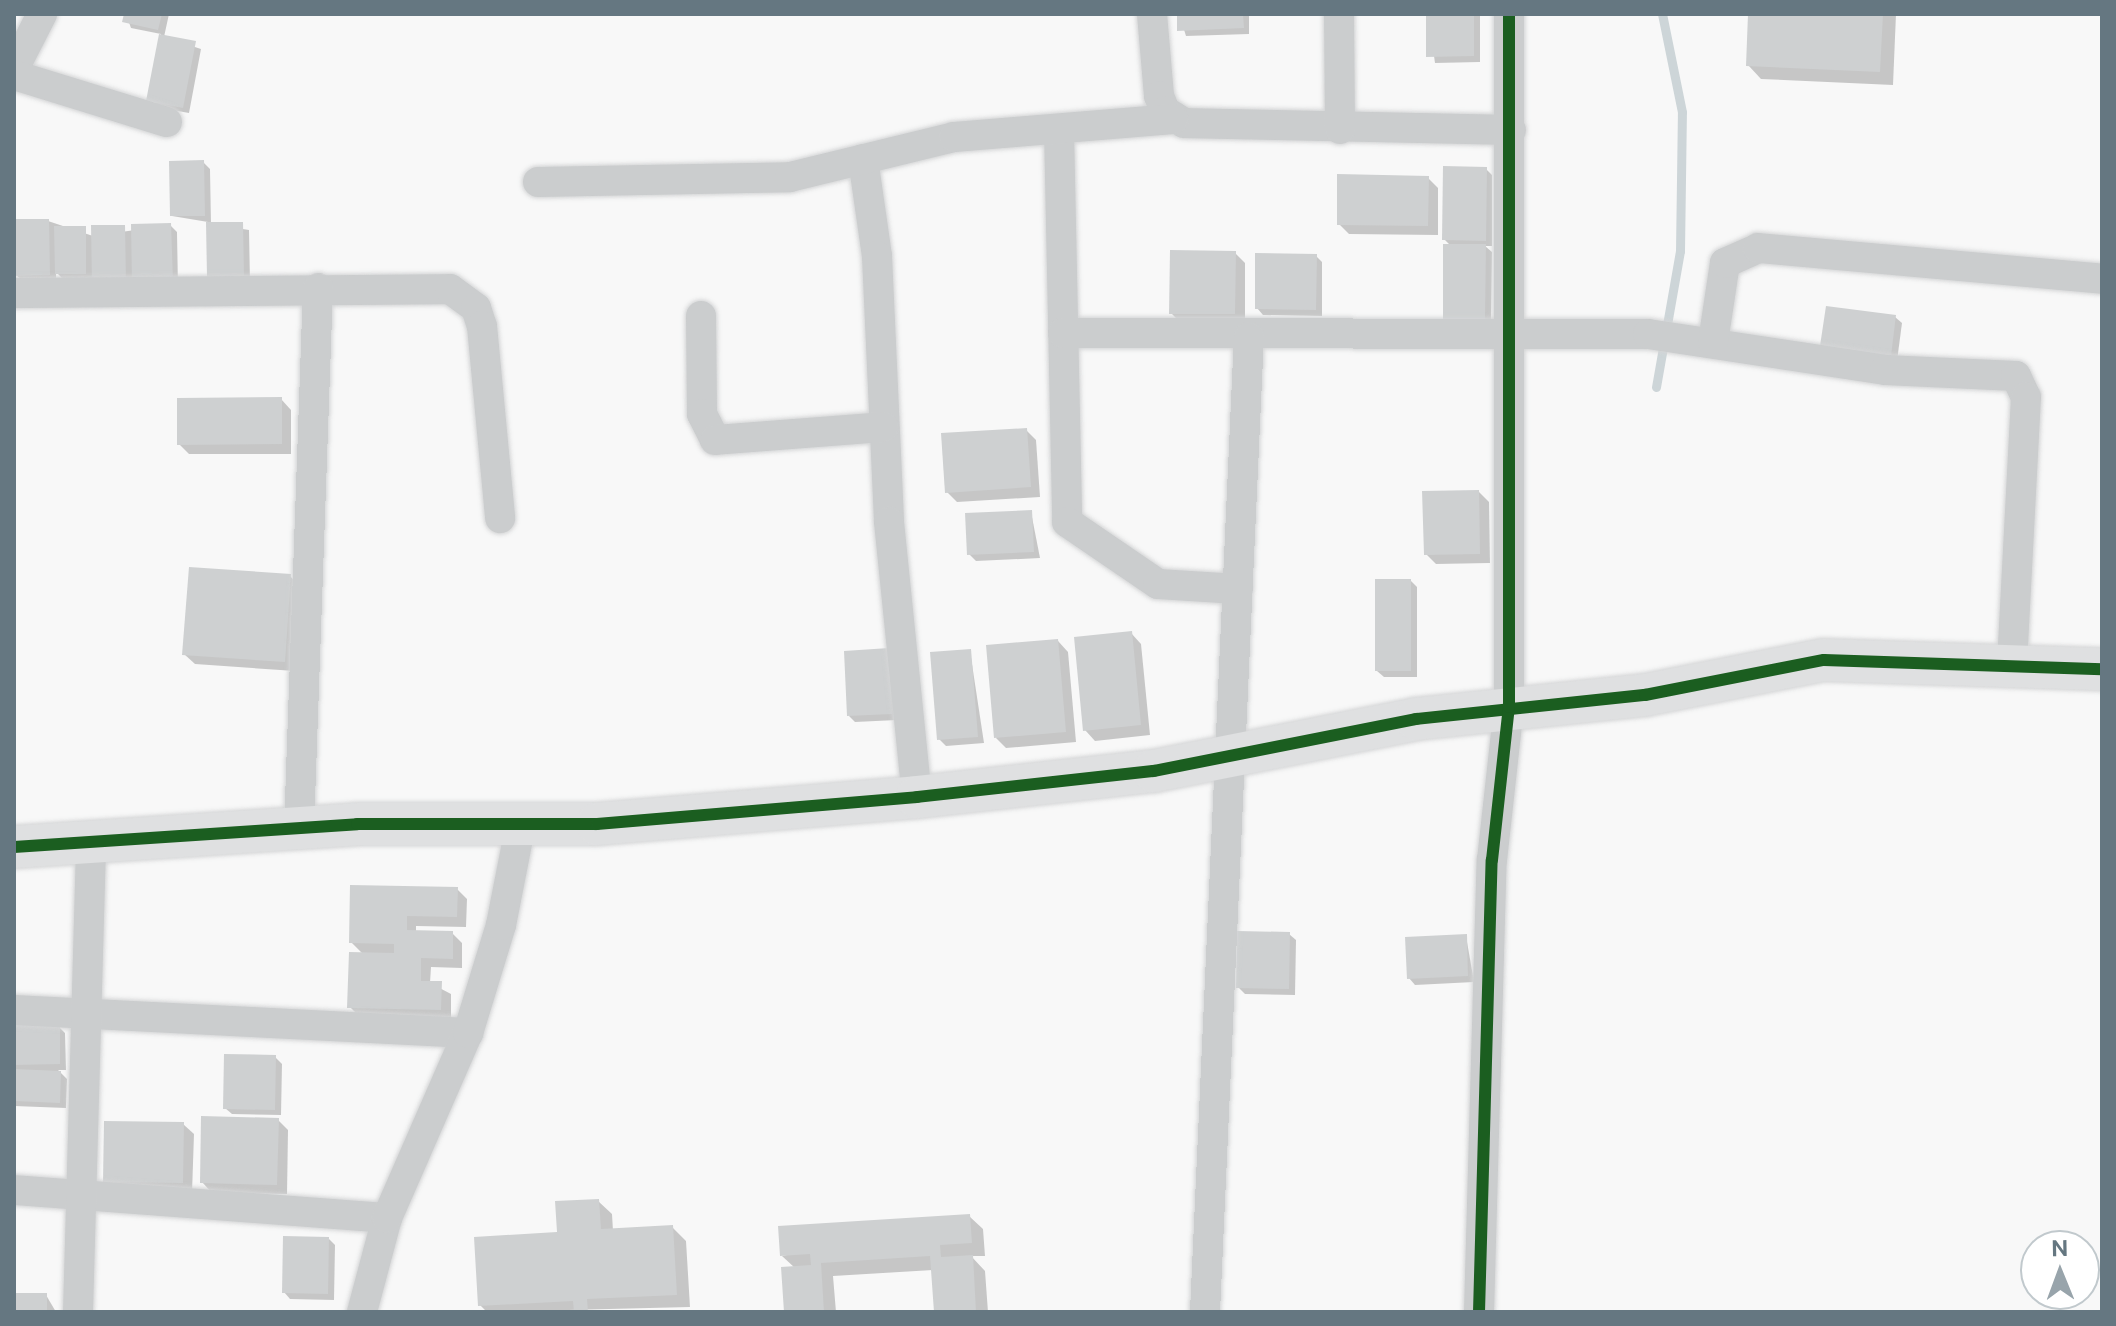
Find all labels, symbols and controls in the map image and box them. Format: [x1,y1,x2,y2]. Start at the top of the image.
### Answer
north arrow [2020,1230,2100,1310]
text: N [2051,1235,2068,1261]

